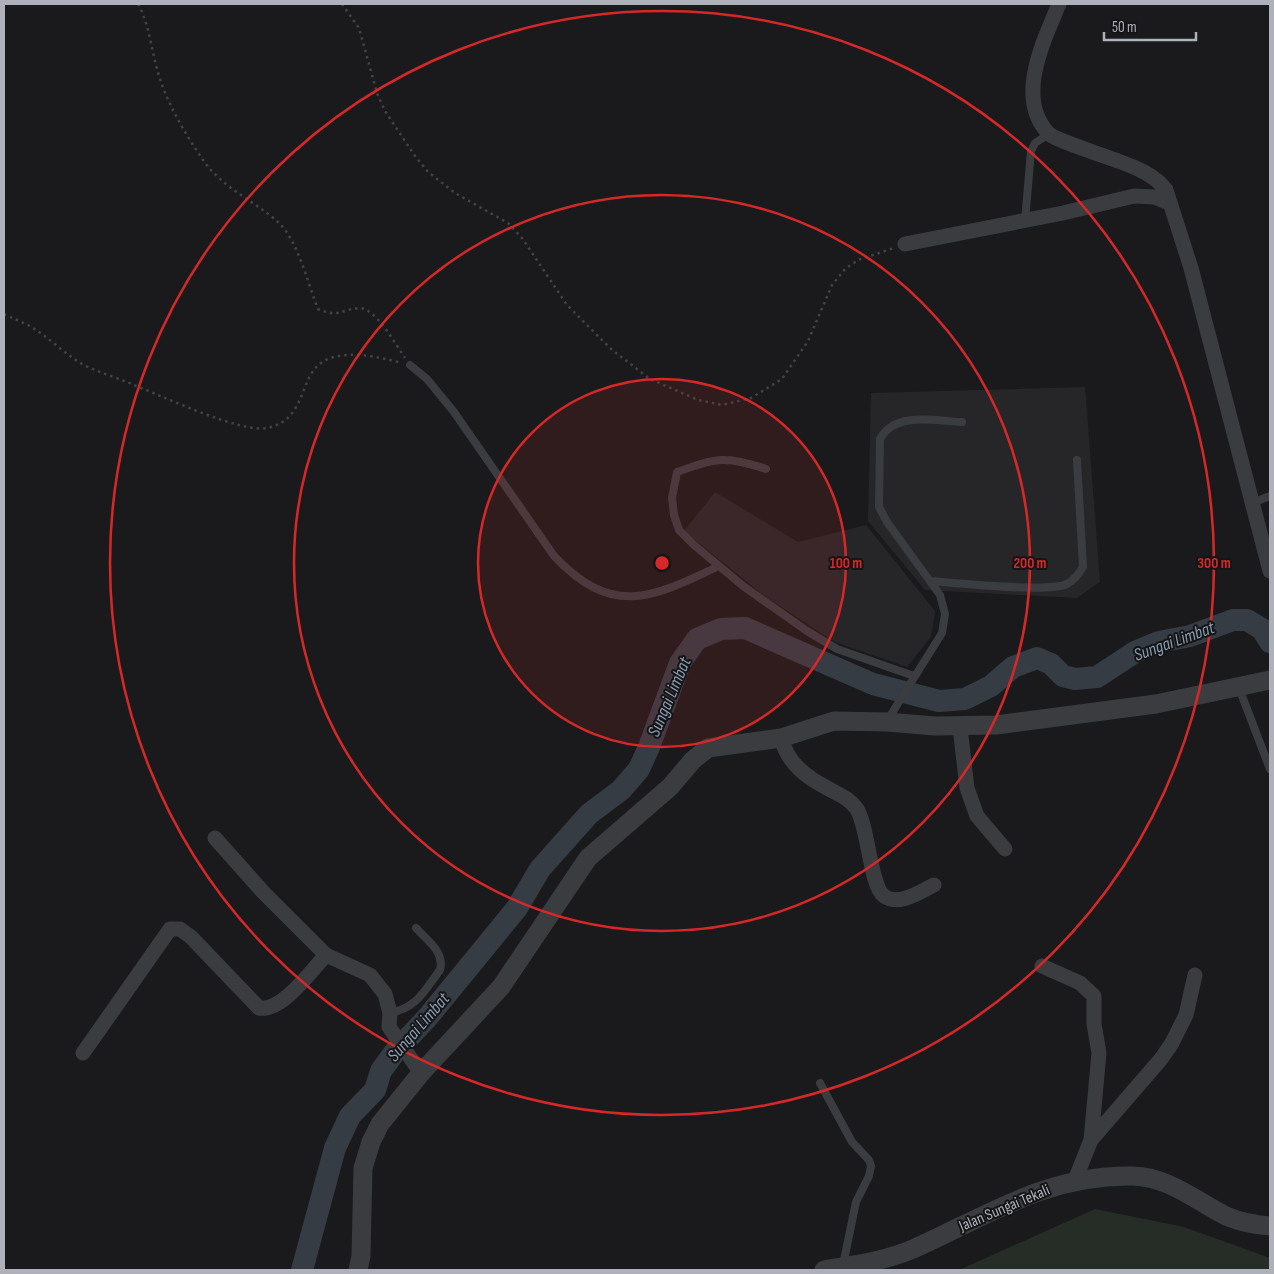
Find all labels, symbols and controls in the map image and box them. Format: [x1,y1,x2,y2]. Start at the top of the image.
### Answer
scale bar [1104,10,1196,42]
text: 50 m [1112,18,1137,37]
centre of rings [653,554,671,572]
text: 100 m [830,554,862,573]
text: 200 m [1013,554,1047,573]
text: 300 m [1197,554,1231,573]
water label: Sungai Limbat [1131,617,1218,666]
water label: Sungai Limbat [643,654,696,740]
water label: Sungai Limbat [383,988,454,1066]
street label: Jalan Sungai Tekali [955,1181,1053,1236]

